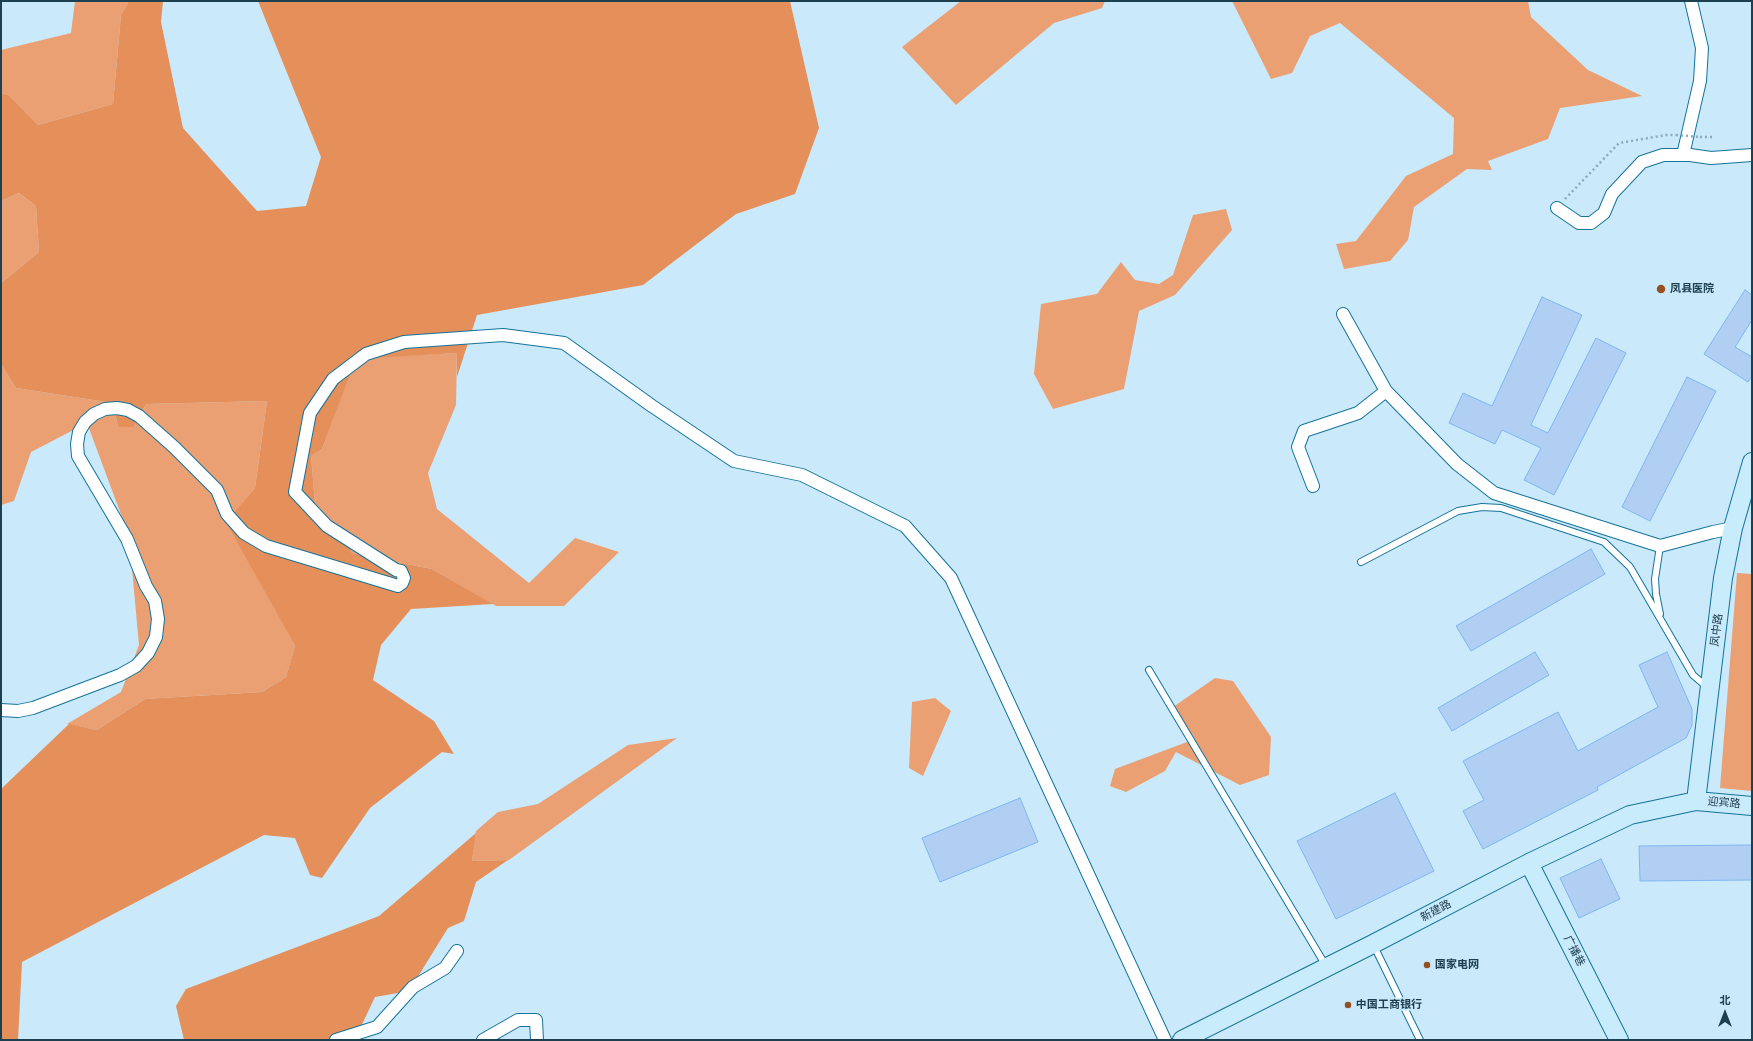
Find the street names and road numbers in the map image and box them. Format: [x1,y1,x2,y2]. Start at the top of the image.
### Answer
street label: 凤中路 [1708,613,1726,647]
street label: 迎宾路 [1707,795,1741,811]
street label: 新建路 [1418,897,1454,925]
street label: 广播巷 [1561,933,1587,969]

